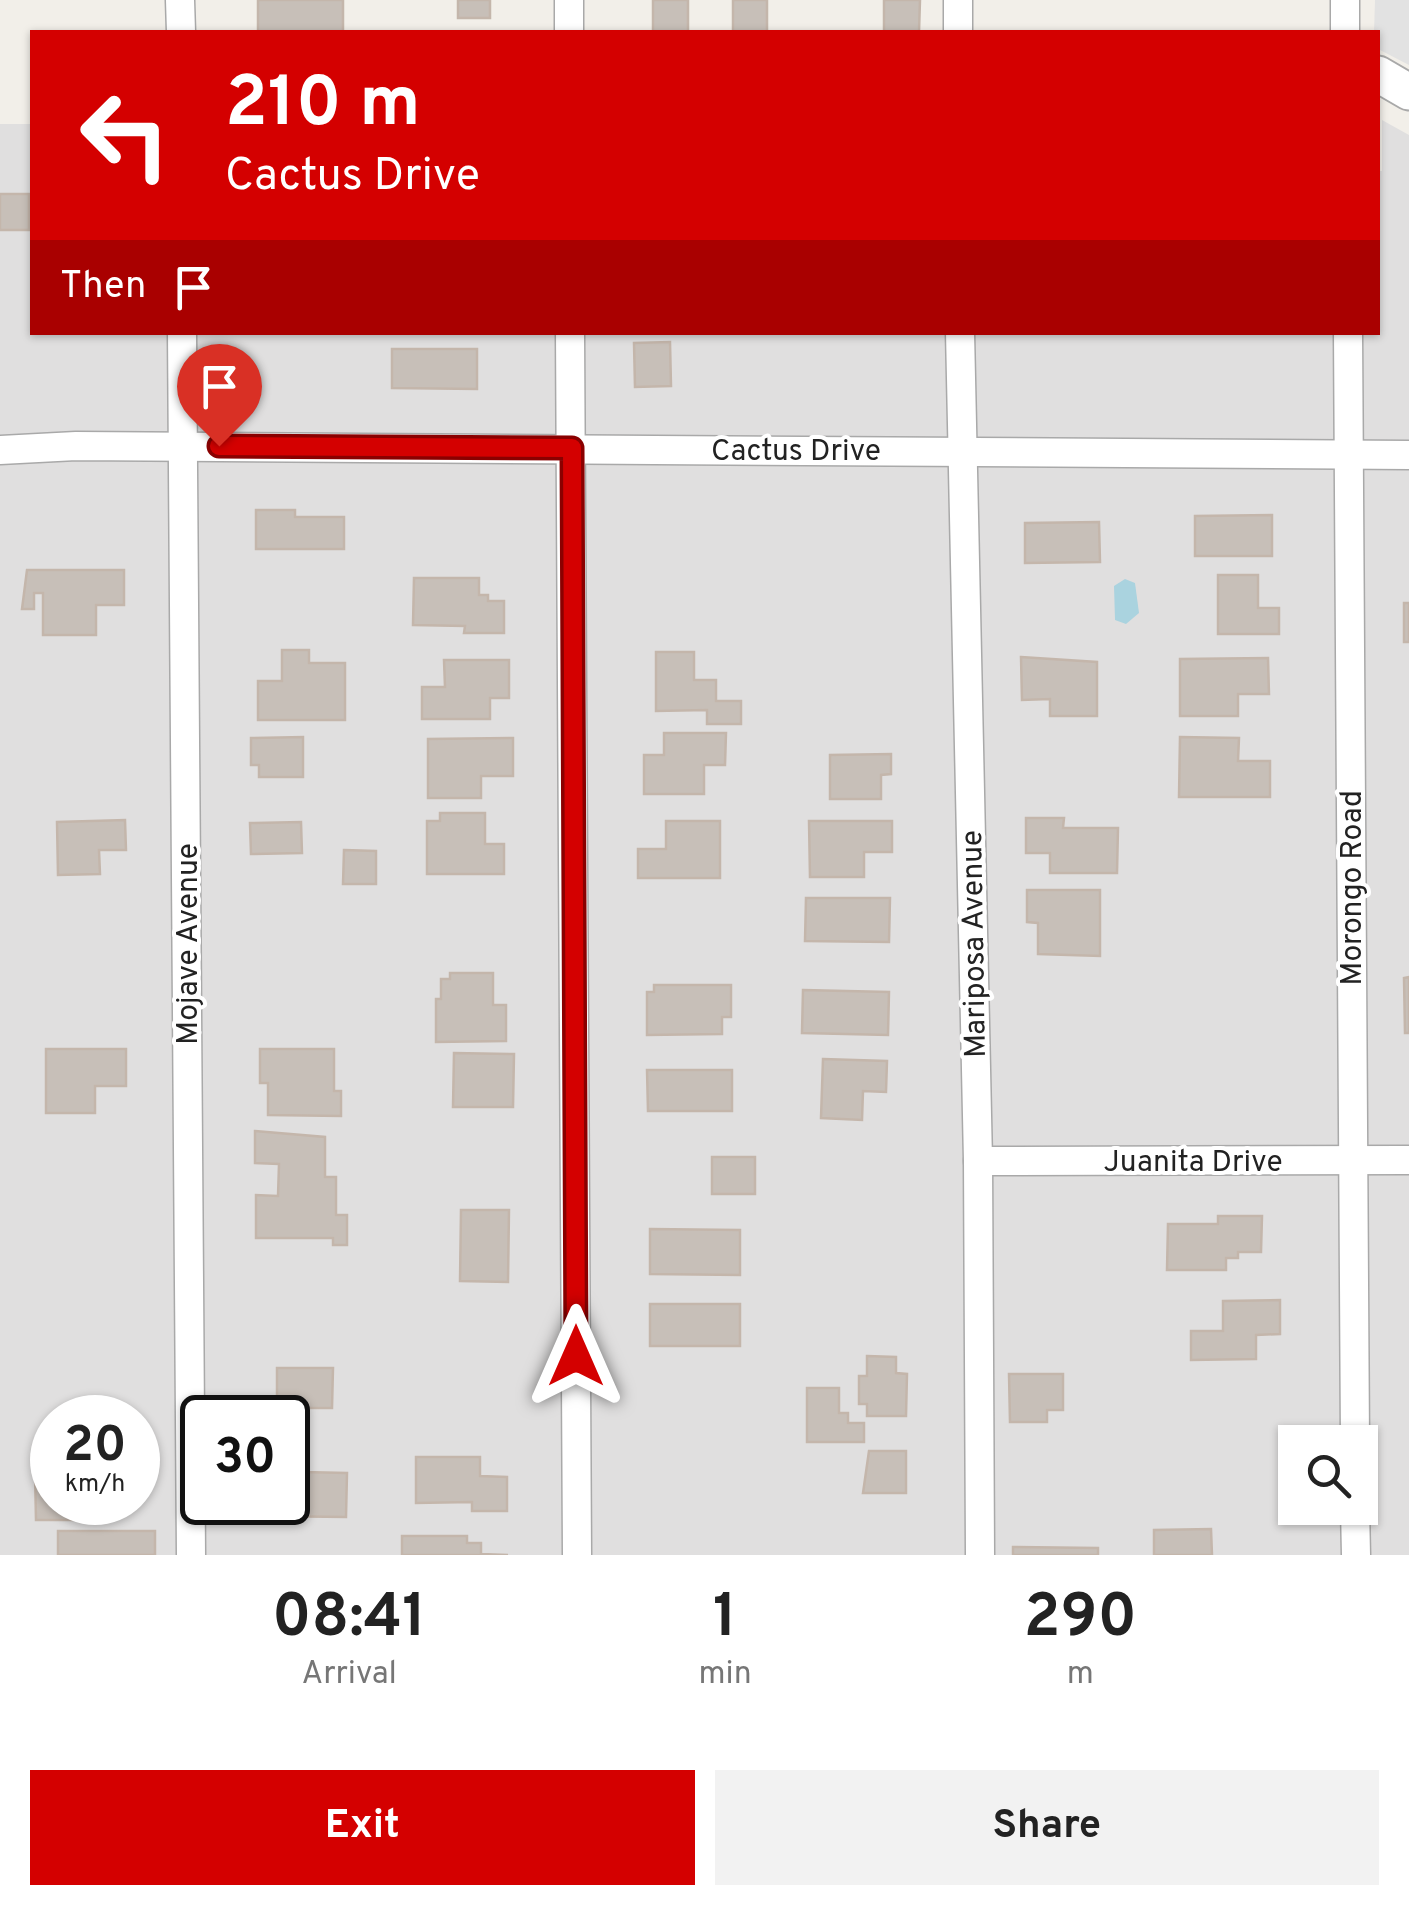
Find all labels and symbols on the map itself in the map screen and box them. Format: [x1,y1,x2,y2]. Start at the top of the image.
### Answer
pin [177,344,262,447]
street label: Cactus Drive [711,434,881,471]
street label: Morongo Road [1335,790,1372,986]
street label: Mariposa Avenue [955,830,996,1058]
street label: Mojave Avenue [171,843,208,1045]
street label: Juanita Drive [1103,1145,1283,1182]
position arrow [524,1304,628,1408]
speed limit sign: 30 [180,1395,310,1525]

